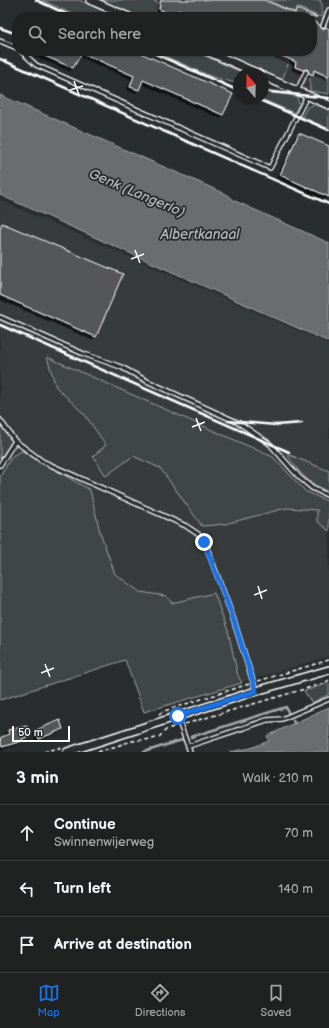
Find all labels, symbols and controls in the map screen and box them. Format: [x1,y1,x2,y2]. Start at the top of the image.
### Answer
search box [12,12,317,56]
icon: search [26,23,48,45]
text: Search here [58,25,141,44]
north arrow [233,68,269,104]
water label: Genk (Langerlo) [86,165,188,221]
water label: Albertkanaal [159,226,240,243]
route end [195,533,213,551]
route start [169,707,187,725]
scale bar [12,724,70,743]
text: 50 m [18,726,43,739]
text: 3 min [16,768,59,788]
text: Walk · 210 m [242,770,313,786]
text: Continue [54,815,116,834]
icon: ahead [16,822,38,844]
text: 70 m [285,825,313,841]
text: Swinnenwijerweg [54,834,154,850]
icon: left [16,878,38,900]
text: Turn left [54,879,111,898]
text: 140 m [278,881,313,897]
icon: arrive [16,934,38,956]
text: Arrive at destination [54,935,192,954]
tab: Map [38,982,60,1019]
tab: Directions [135,982,185,1019]
tab: Saved [261,982,291,1019]

